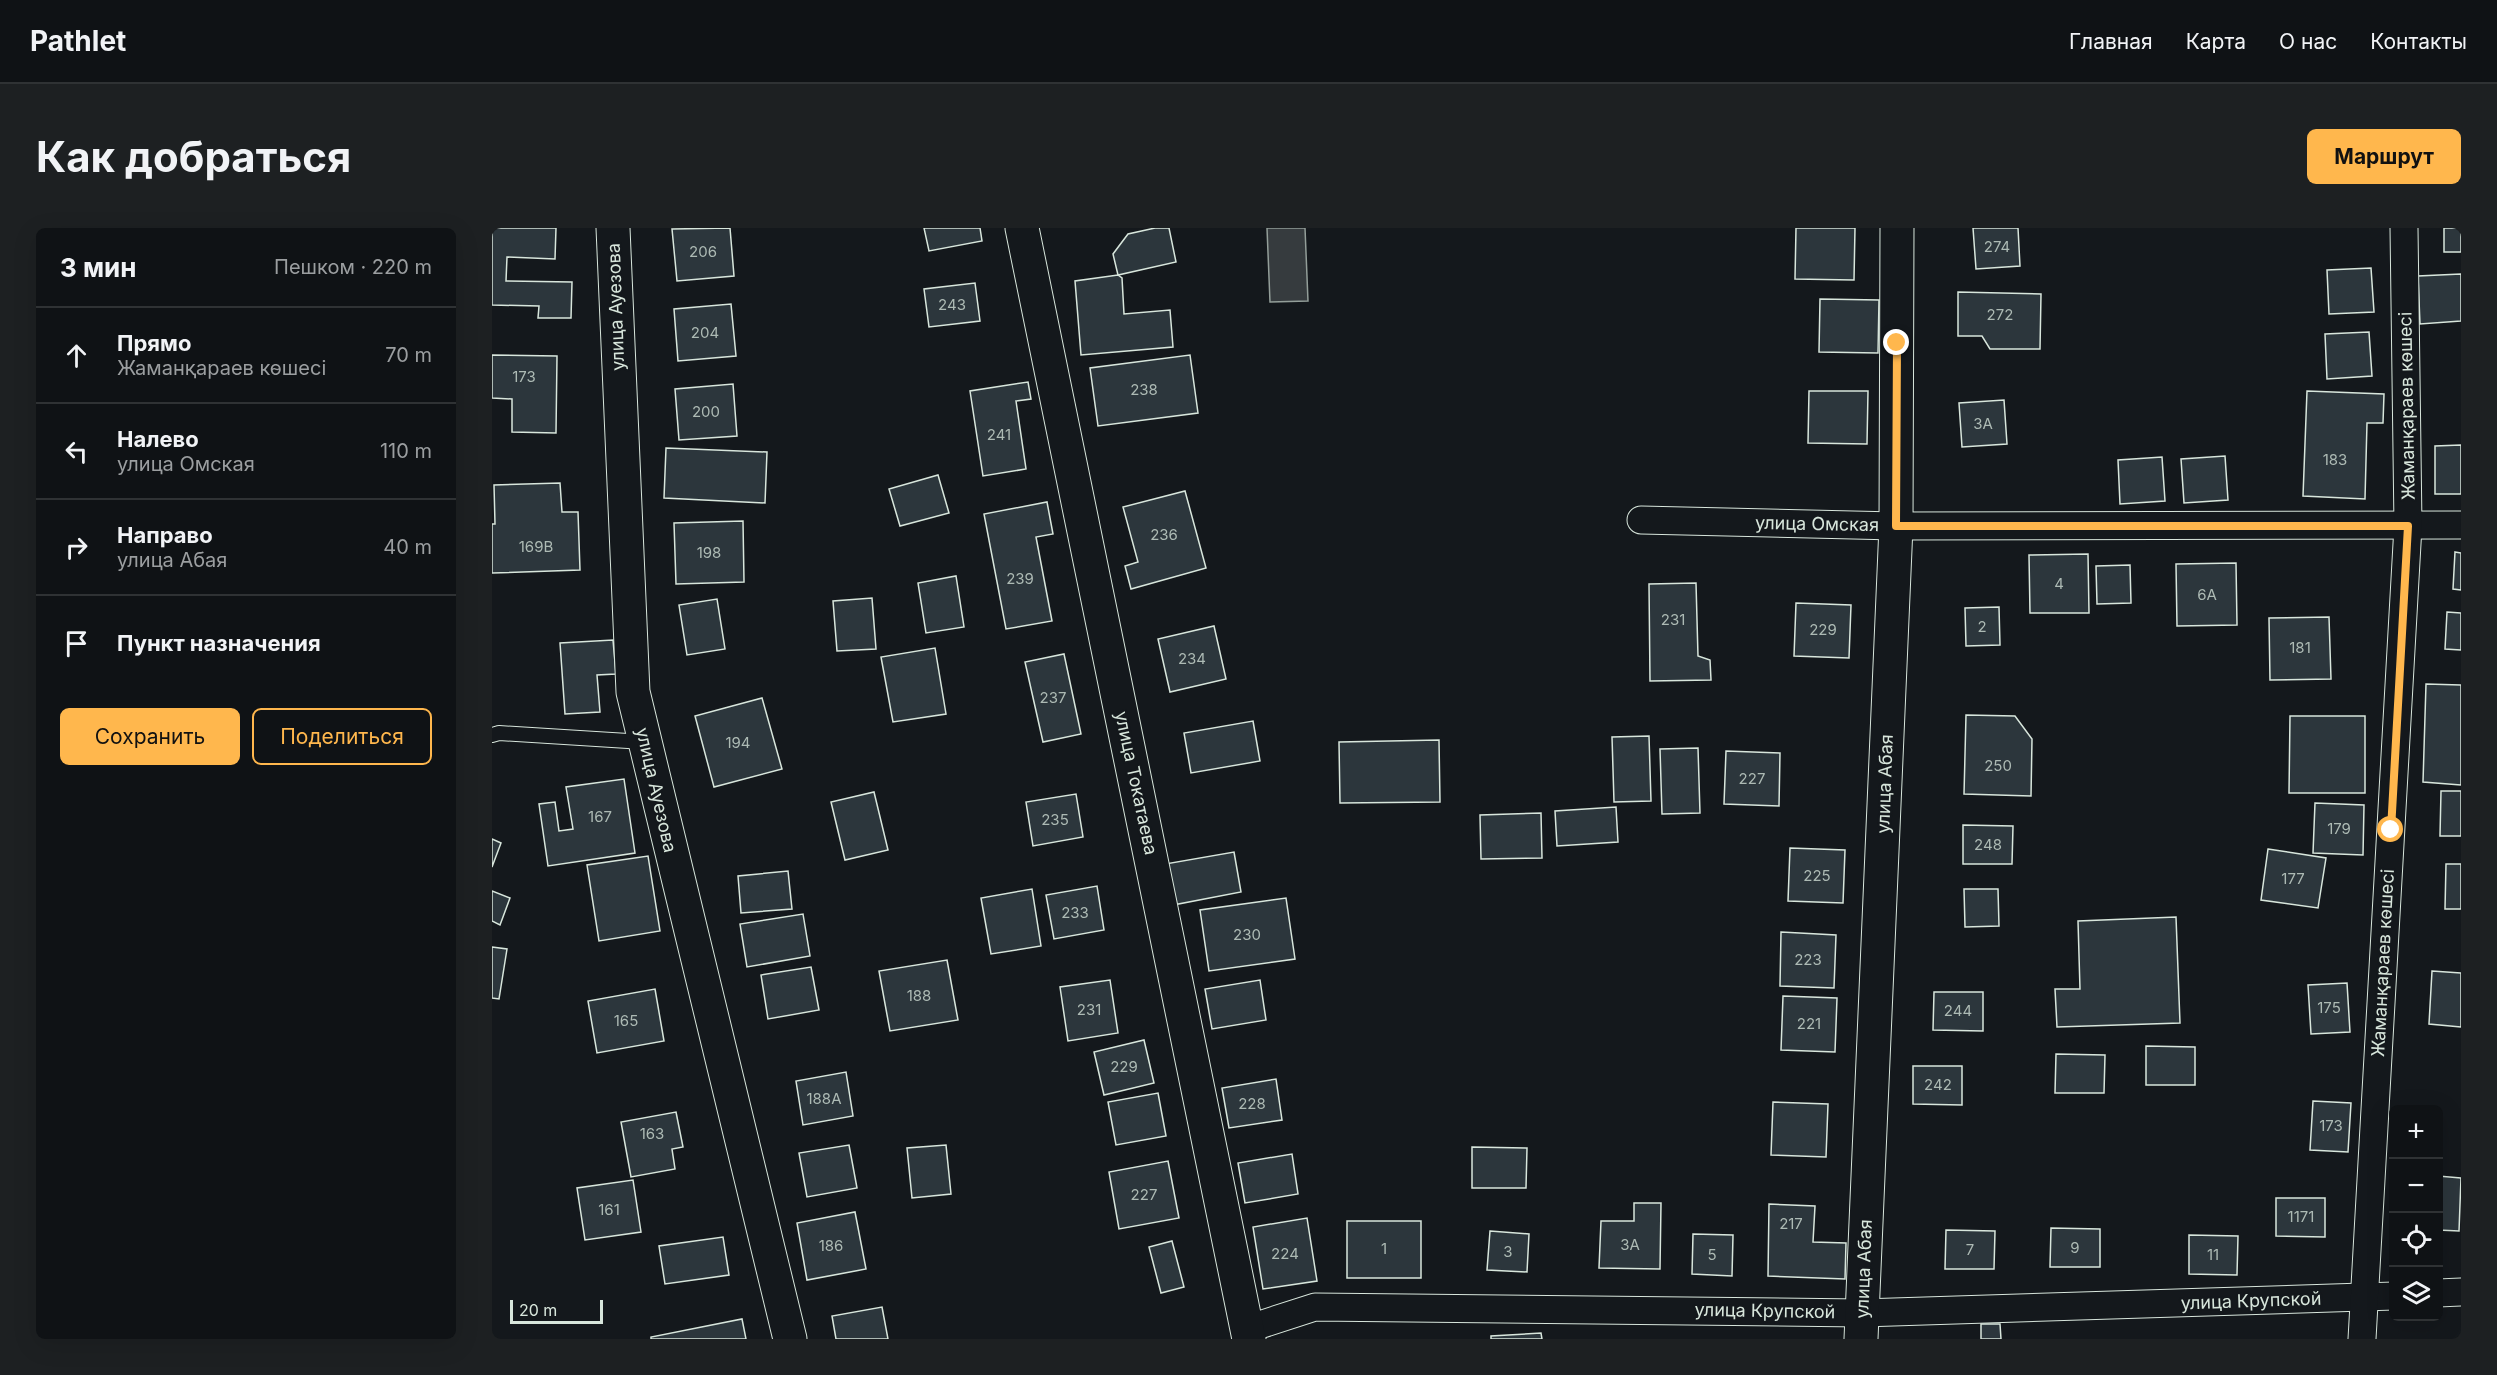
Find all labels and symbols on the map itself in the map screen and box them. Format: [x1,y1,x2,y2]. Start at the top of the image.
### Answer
house number: 274 [1984,237,2010,256]
house number: 206 [689,242,717,261]
street label: улица Ауезова [603,243,628,371]
house number: 243 [938,295,966,314]
house number: 272 [1987,305,2013,324]
street label: Жаманқараев көшесі [2394,312,2419,500]
house number: 204 [691,323,719,342]
route end [1883,329,1909,355]
house number: 173 [512,367,536,386]
house number: 238 [1130,380,1158,399]
house number: 200 [692,402,720,421]
house number: 3А [1973,414,1993,433]
house number: 241 [987,425,1011,444]
house number: 183 [2323,450,2347,469]
street label: улица Омская [1755,512,1879,535]
house number: 236 [1150,525,1178,544]
house number: 169В [519,537,553,556]
house number: 198 [697,543,721,562]
house number: 239 [1006,569,1034,588]
house number: 4 [2054,574,2064,593]
house number: 6А [2197,585,2217,604]
house number: 231 [1661,610,1685,629]
house number: 2 [1977,617,1987,636]
house number: 229 [1809,620,1837,639]
house number: 181 [2289,638,2311,657]
house number: 234 [1178,649,1206,668]
house number: 237 [1040,688,1066,707]
street label: улица Токатаева [1111,709,1162,857]
street label: улица Ауезова [632,725,681,854]
house number: 194 [725,733,751,752]
street label: улица Абая [1872,734,1897,834]
house number: 250 [1984,756,2012,775]
house number: 227 [1739,769,1765,788]
house number: 167 [588,807,612,826]
house number: 235 [1041,810,1069,829]
route start [2377,816,2403,842]
house number: 179 [2327,819,2351,838]
house number: 248 [1974,835,2002,854]
house number: 225 [1803,866,1831,885]
street label: Жаманқараев көшесі [2367,868,2398,1058]
house number: 177 [2281,869,2305,888]
house number: 233 [1061,903,1089,922]
house number: 230 [1233,925,1261,944]
house number: 223 [1794,950,1822,969]
house number: 188 [907,986,931,1005]
house number: 175 [2317,998,2341,1017]
house number: 231 [1077,1000,1101,1019]
house number: 244 [1944,1001,1972,1020]
house number: 165 [614,1011,638,1030]
house number: 221 [1797,1014,1821,1033]
house number: 229 [1110,1057,1138,1076]
house number: 242 [1924,1075,1952,1094]
house number: 188А [806,1089,842,1108]
house number: 228 [1238,1094,1266,1113]
house number: 173 [2319,1116,2343,1135]
house number: 163 [640,1124,664,1143]
house number: 227 [1131,1185,1157,1204]
house number: 161 [598,1200,620,1219]
house number: 1171 [2288,1207,2314,1226]
house number: 217 [1779,1214,1803,1233]
street label: улица Абая [1851,1219,1876,1319]
house number: 3А [1620,1235,1640,1254]
house number: 186 [819,1236,843,1255]
house number: 9 [2070,1238,2080,1257]
house number: 1 [1381,1239,1387,1258]
house number: 7 [1966,1240,1974,1259]
house number: 3 [1503,1242,1513,1261]
house number: 224 [1271,1244,1299,1263]
house number: 5 [1707,1245,1717,1264]
house number: 11 [2207,1245,2219,1264]
street label: улица Крупской [2180,1288,2322,1313]
scale bar [510,1297,603,1324]
street label: улица Крупской [1694,1299,1836,1322]

